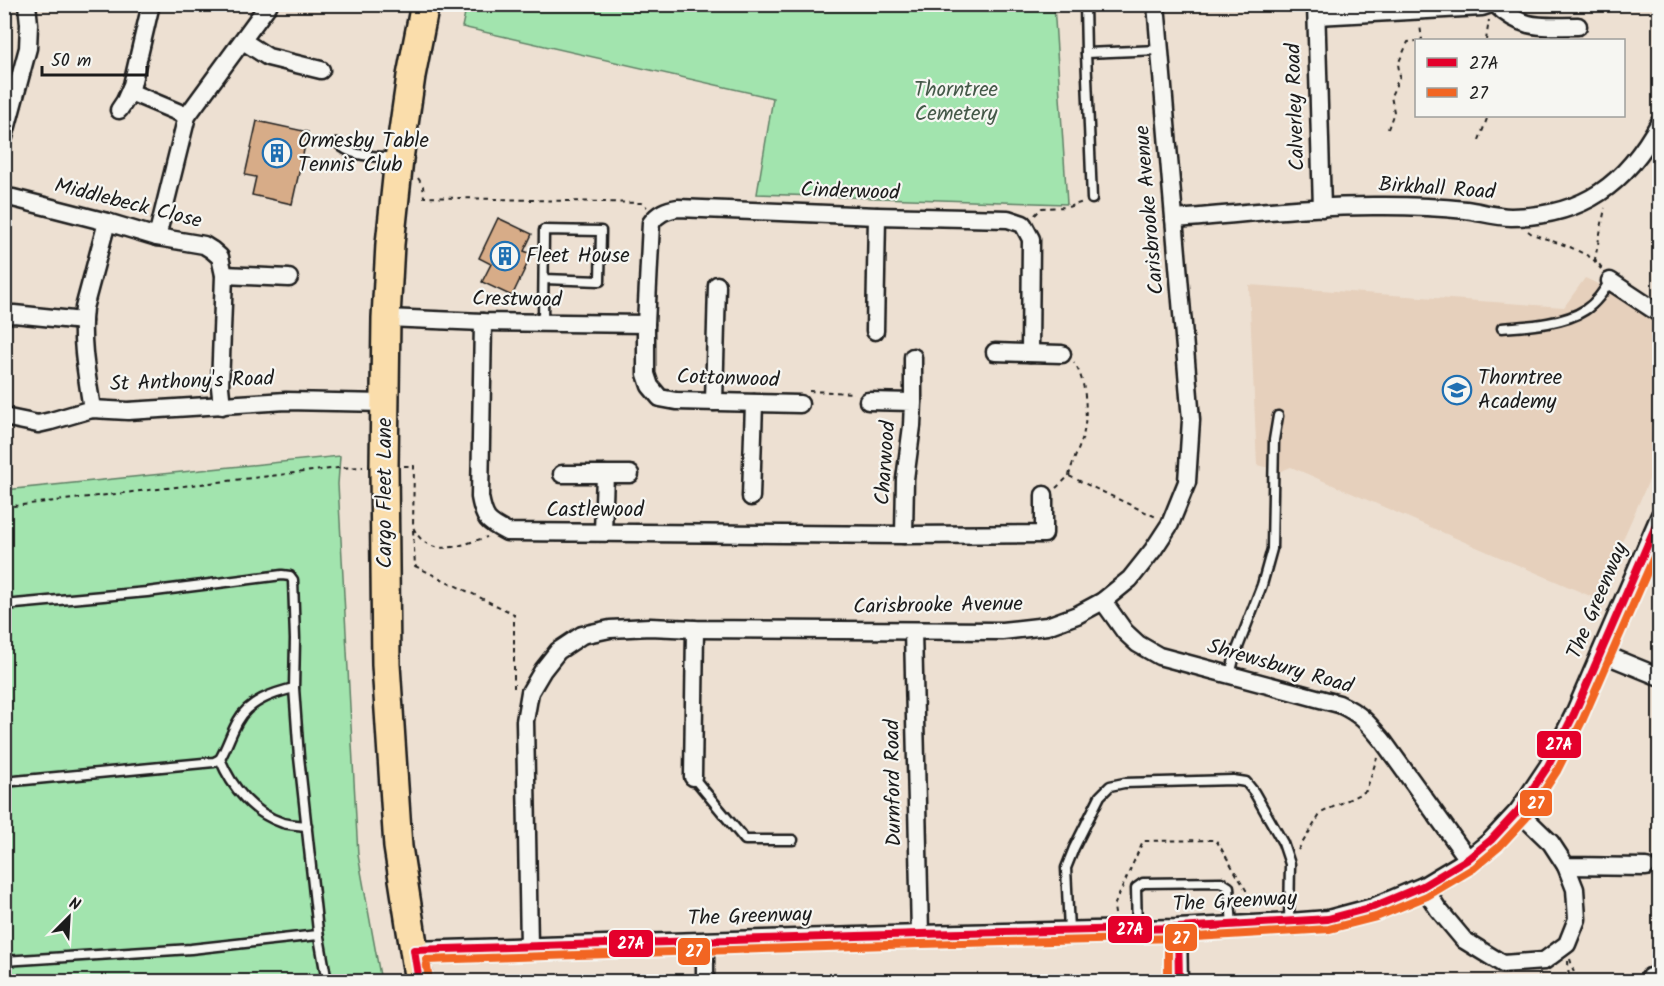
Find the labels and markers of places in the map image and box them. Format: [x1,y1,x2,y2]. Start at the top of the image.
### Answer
place label: Ormesby Table Tennis Club [298,125,429,182]
building icon: Ormesby Table Tennis Club [261,137,293,169]
building icon: Fleet House [489,240,521,272]
place label: Fleet House [526,240,630,273]
place label: Thorntree Academy [1478,362,1563,419]
school or university icon: Thorntree Academy [1441,374,1473,406]

